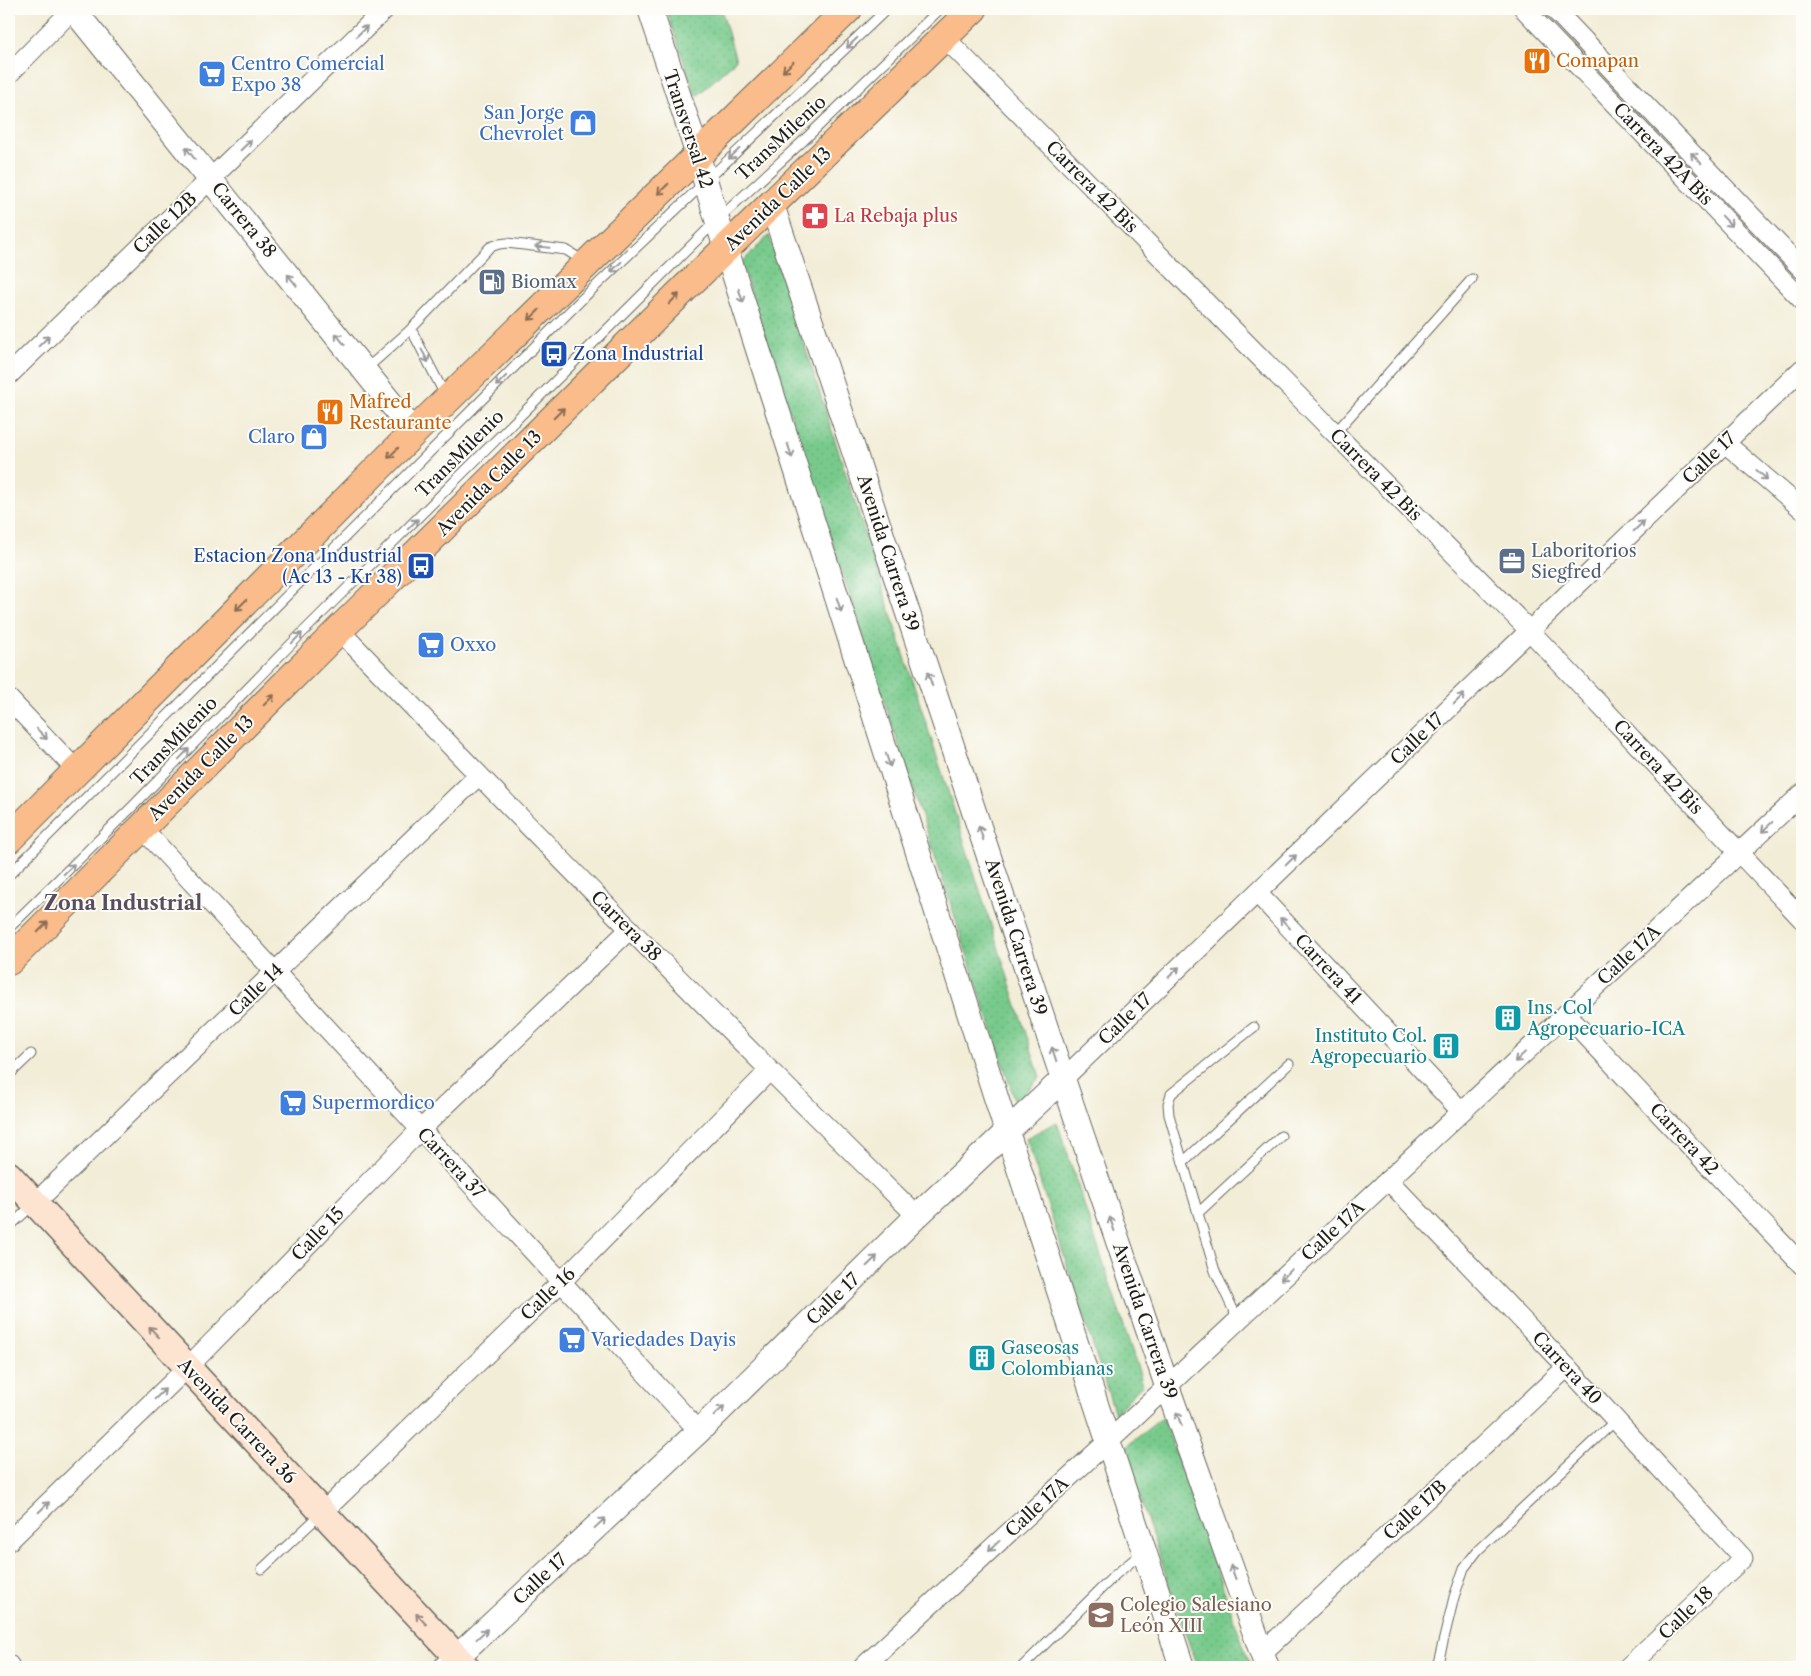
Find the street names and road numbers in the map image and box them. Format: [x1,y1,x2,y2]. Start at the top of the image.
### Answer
street label: Transversal 42 [658,67,718,191]
street label: TransMilenio [731,91,831,185]
street label: Carrera 42A Bis [1609,98,1717,210]
street label: Carrera 42 Bis [1041,136,1143,238]
street label: Avenida Calle 13 [719,143,836,256]
street label: Carrera 38 [207,178,281,262]
street label: Calle 12B [129,187,201,259]
street label: TransMilenio [412,406,508,502]
street label: Carrera 42 Bis [1325,424,1427,526]
street label: Avenida Calle 13 [431,426,546,541]
street label: Calle 17 [1678,427,1740,489]
street label: Avenida Carrera 39 [852,471,924,634]
street label: TransMilenio [126,692,222,790]
street label: Calle 17 [1386,708,1448,770]
street label: Avenida Calle 13 [143,711,258,826]
street label: Carrera 42 Bis [1609,715,1707,819]
street label: Avenida Carrera 39 [980,855,1052,1018]
street label: Carrera 38 [586,886,666,966]
street label: Calle 17A [1593,920,1666,990]
street label: Carrera 41 [1290,929,1366,1009]
street label: Calle 14 [224,959,288,1021]
street label: Calle 17 [1094,988,1156,1050]
street label: Carrera 42 [1645,1098,1723,1180]
street label: Carrera 37 [413,1123,489,1203]
street label: Calle 17A [1297,1196,1370,1266]
street label: Calle 15 [287,1203,349,1265]
street label: Avenida Carrera 39 [1108,1239,1182,1402]
street label: Calle 16 [516,1263,580,1325]
street label: Calle 17 [802,1268,864,1330]
street label: Carrera 40 [1528,1327,1606,1409]
street label: Avenida Carrera 36 [172,1353,301,1488]
street label: Calle 17A [1001,1472,1074,1542]
street label: Calle 17B [1379,1475,1451,1545]
street label: Calle 17 [509,1549,572,1609]
street label: Calle 18 [1654,1582,1718,1644]

